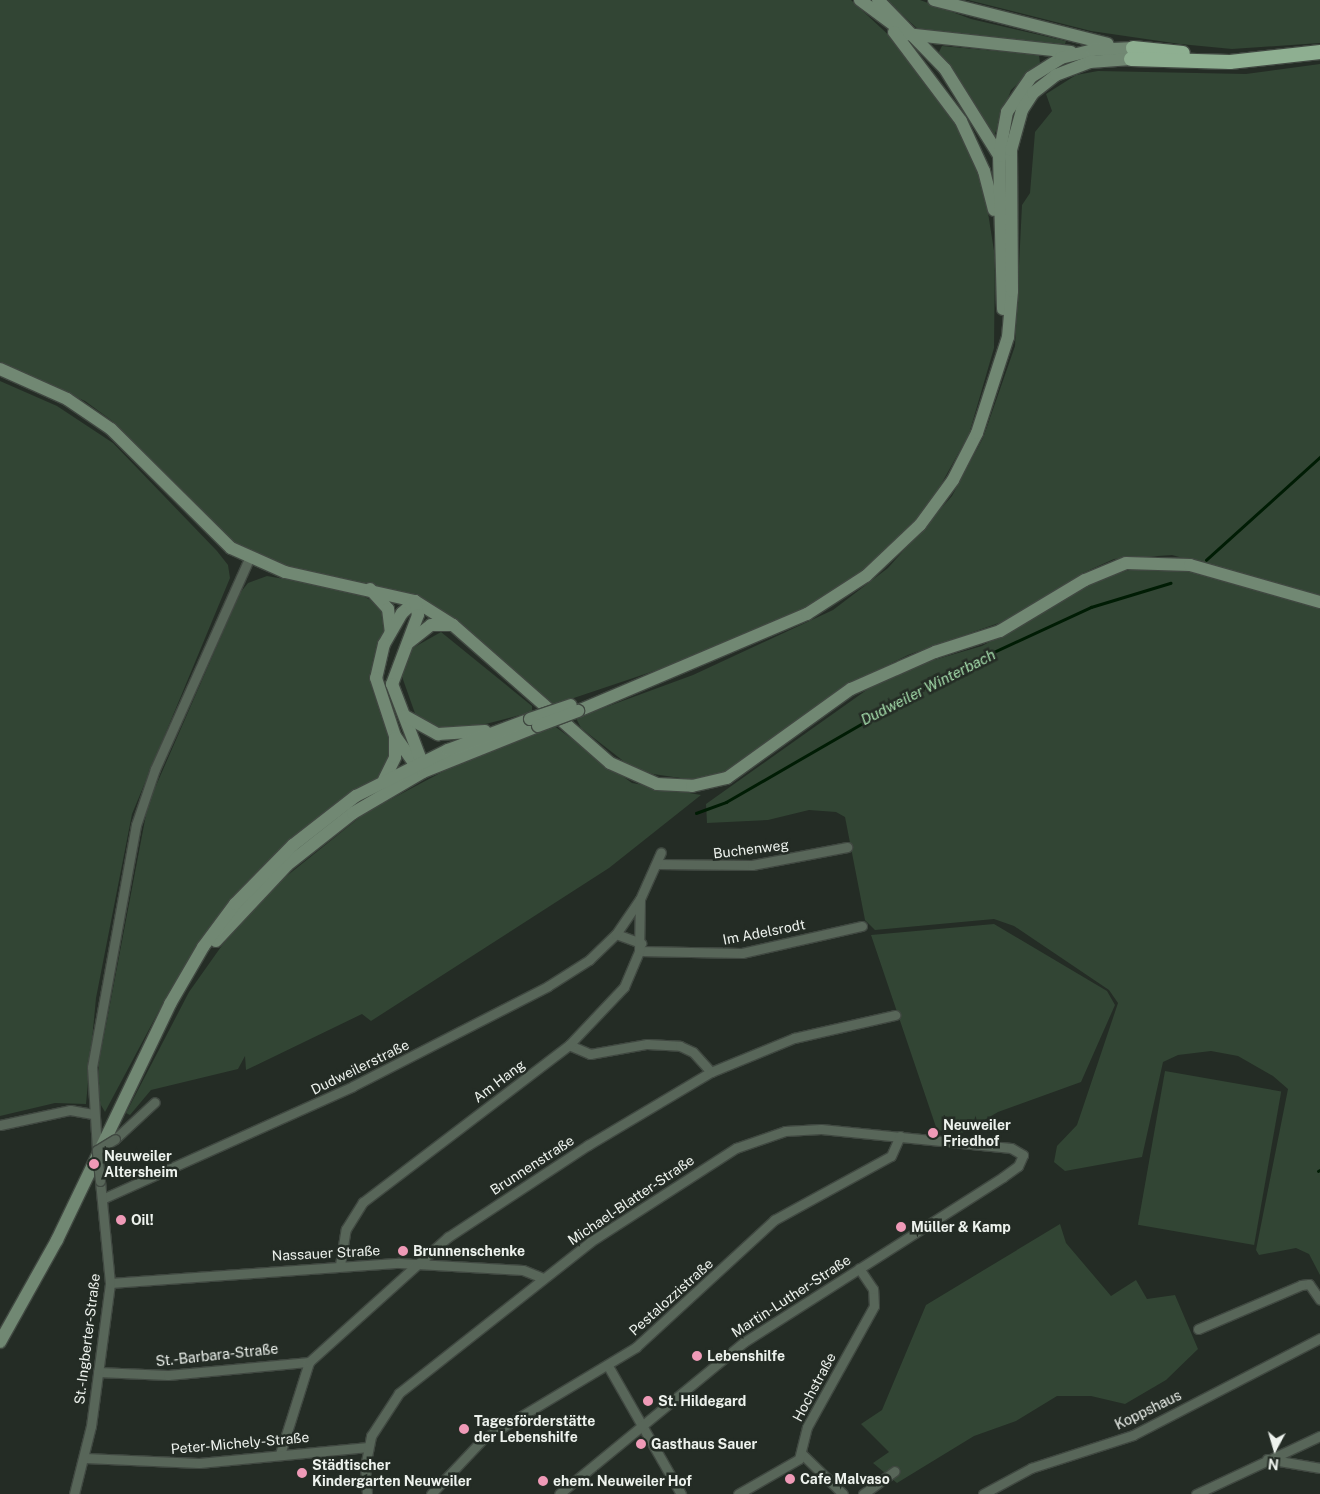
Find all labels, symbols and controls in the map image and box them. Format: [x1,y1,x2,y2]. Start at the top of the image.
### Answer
water label: Dudweiler Winterbach [857,645,999,729]
street label: Buchenweg [712,836,790,862]
street label: Im Adelsrodt [721,916,807,948]
street label: Dudweilerstraße [308,1036,412,1098]
street label: Am Hang [470,1056,528,1106]
place label: Neuweiler Friedhof [943,1117,1011,1150]
marker: Neuweiler Friedhof [927,1127,939,1139]
street label: Brunnenstraße [487,1132,577,1198]
place label: Neuweiler Altersheim [104,1148,178,1180]
street label: Michael-Blatter-Straße [565,1151,697,1249]
marker: Neuweiler Altersheim [88,1158,100,1170]
place label: Oil! [131,1212,154,1228]
marker: Oil! [115,1214,127,1226]
place label: Müller & Kamp [911,1219,1011,1235]
marker: Müller & Kamp [895,1221,907,1233]
street label: Nassauer Straße [271,1242,381,1264]
place label: Brunnenschenke [413,1243,525,1259]
marker: Brunnenschenke [397,1245,409,1257]
street label: Martin-Luther-Straße [728,1251,854,1341]
street label: Pestalozzistraße [626,1255,716,1339]
street label: St.-Ingberter-Straße [71,1272,103,1406]
street label: St.-Barbara-Straße [155,1340,279,1370]
place label: Lebenshilfe [707,1348,785,1364]
marker: Lebenshilfe [691,1350,703,1362]
street label: Hochstraße [789,1350,839,1424]
street label: Koppshaus [1112,1387,1184,1433]
place label: St. Hildegard [658,1393,746,1409]
marker: St. Hildegard [642,1395,654,1407]
place label: Tagesförderstätte der Lebenshilfe [474,1413,595,1445]
marker: Tagesförderstätte der Lebenshilfe [458,1423,470,1435]
north arrow [1250,1424,1300,1474]
street label: Peter-Michely-Straße [170,1429,310,1457]
place label: Gasthaus Sauer [651,1436,757,1452]
marker: Gasthaus Sauer [635,1438,647,1450]
text: N [1267,1455,1280,1472]
place label: Städtischer Kindergarten Neuweiler [312,1457,472,1490]
marker: Städtischer Kindergarten Neuweiler [296,1467,308,1479]
place label: Cafe Malvaso [800,1471,890,1487]
place label: ehem. Neuweiler Hof [553,1473,692,1489]
marker: Cafe Malvaso [784,1473,796,1485]
marker: ehem. Neuweiler Hof [537,1475,549,1487]

